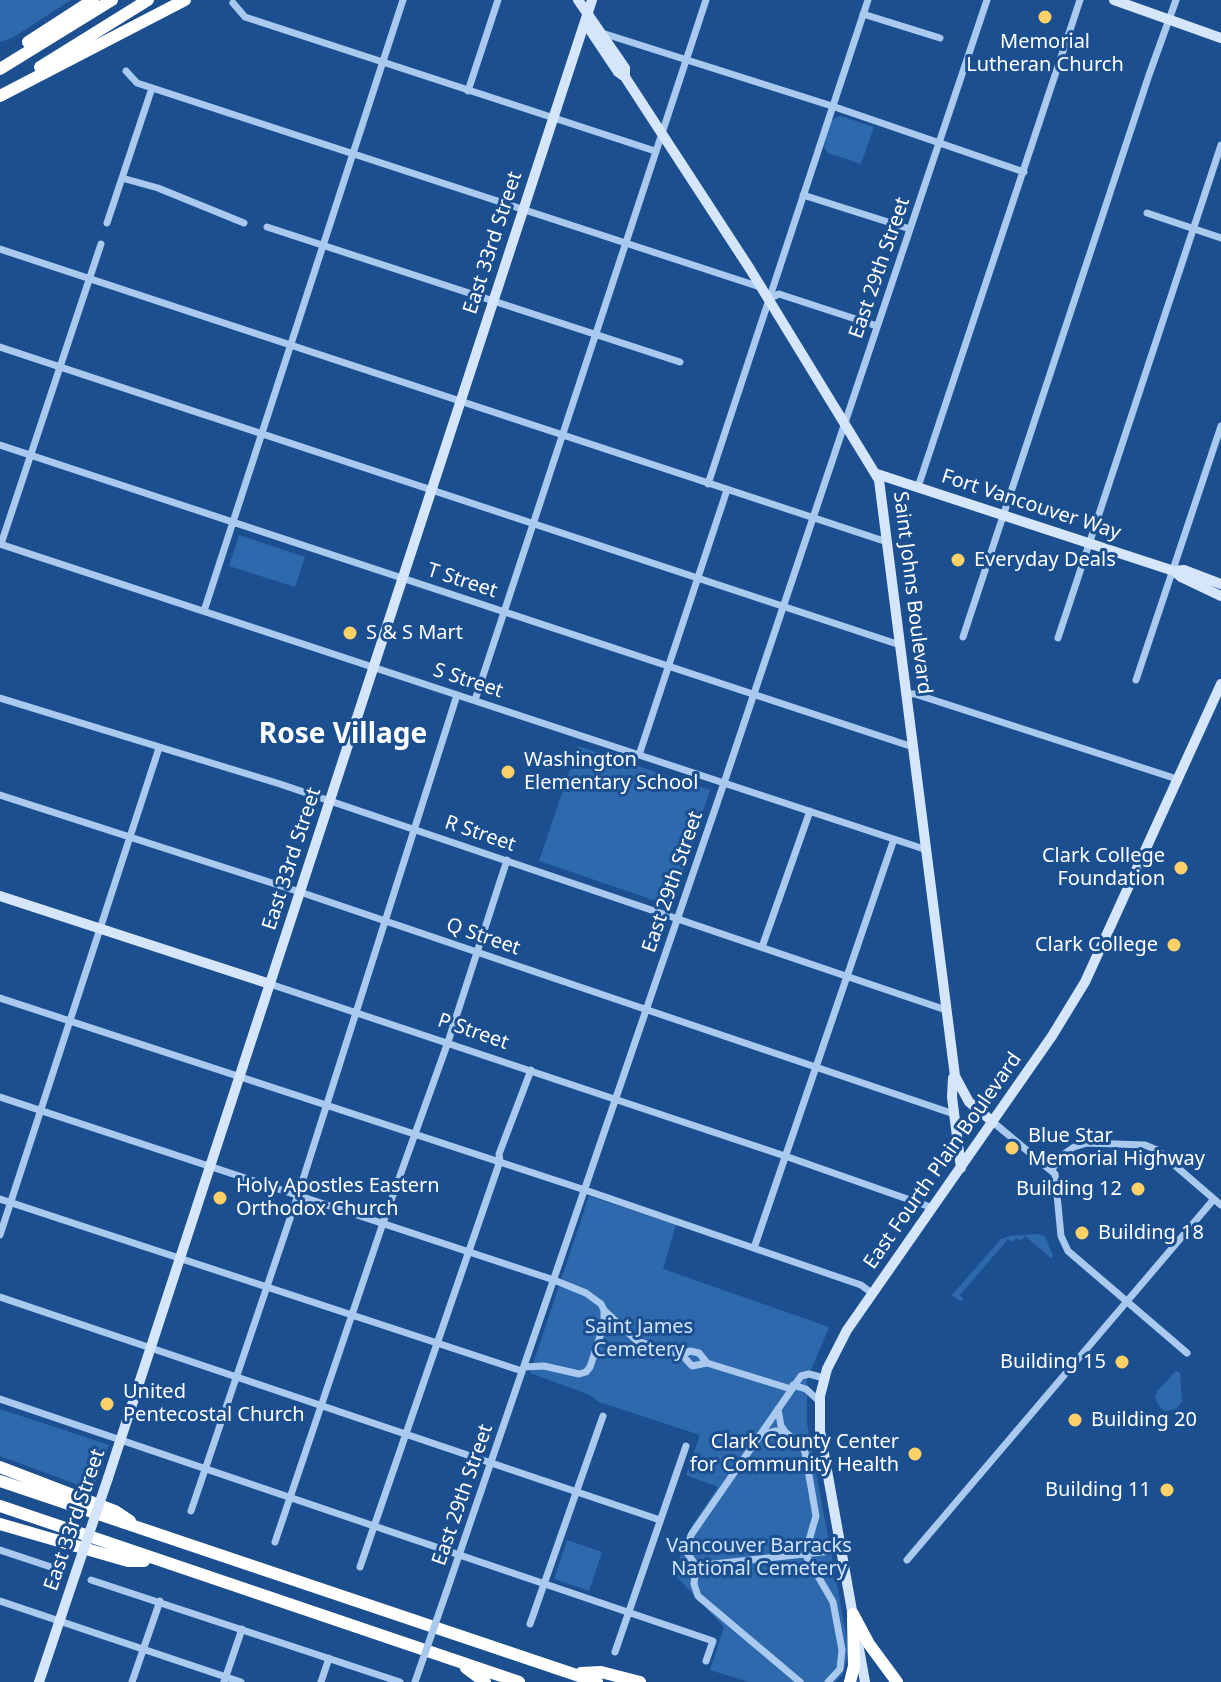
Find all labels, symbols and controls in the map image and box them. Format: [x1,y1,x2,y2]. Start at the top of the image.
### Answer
marker: Memorial Lutheran Church [1036,8,1054,26]
place label: Memorial Lutheran Church [966,30,1124,77]
street label: East 33rd Street [459,169,527,317]
street label: East 29th Street [845,194,915,342]
street label: Fort Vancouver Way [938,465,1124,545]
street label: Saint Johns Boulevard [888,490,936,696]
place label: Everyday Deals [974,548,1116,572]
marker: Everyday Deals [949,551,967,569]
street label: T Street [424,558,500,604]
place label: S & S Mart [366,621,463,645]
marker: S & S Mart [341,624,359,642]
street label: S Street [430,658,506,704]
district label: Rose Village [259,718,427,752]
place label: Washington Elementary School [524,748,698,795]
marker: Washington Elementary School [499,763,517,781]
street label: East 33rd Street [258,785,326,933]
street label: East 29th Street [638,808,708,956]
street label: R Street [441,811,519,857]
place label: Clark College Foundation [1042,844,1165,891]
marker: Clark College Foundation [1172,859,1190,877]
street label: Q Street [443,913,523,961]
place label: Clark College [1035,933,1158,957]
marker: Clark College [1165,936,1183,954]
street label: P Street [435,1009,511,1055]
street label: East Fourth Plain Boulevard [859,1048,1027,1274]
place label: Blue Star Memorial Highway [1028,1124,1205,1171]
marker: Blue Star Memorial Highway [1003,1139,1021,1157]
place label: Holy Apostles Eastern Orthodox Church [236,1174,440,1221]
place label: Building 12 [1016,1177,1122,1201]
marker: Building 12 [1129,1180,1147,1198]
marker: Holy Apostles Eastern Orthodox Church [211,1189,229,1207]
place label: Building 18 [1098,1221,1204,1245]
marker: Building 18 [1073,1224,1091,1242]
park label: Saint James Cemetery [585,1315,693,1362]
place label: Building 15 [1000,1350,1106,1374]
marker: Building 15 [1113,1353,1131,1371]
place label: United Pentecostal Church [123,1380,304,1427]
marker: United Pentecostal Church [98,1395,116,1413]
place label: Building 20 [1091,1408,1197,1432]
marker: Building 20 [1066,1411,1084,1429]
street label: East 29th Street [428,1421,498,1569]
place label: Clark County Center for Community Health [690,1430,899,1477]
marker: Clark County Center for Community Health [906,1445,924,1463]
street label: East 33rd Street [39,1446,111,1594]
place label: Building 11 [1045,1478,1151,1502]
marker: Building 11 [1158,1481,1176,1499]
park label: Vancouver Barracks National Cemetery [666,1534,852,1581]

